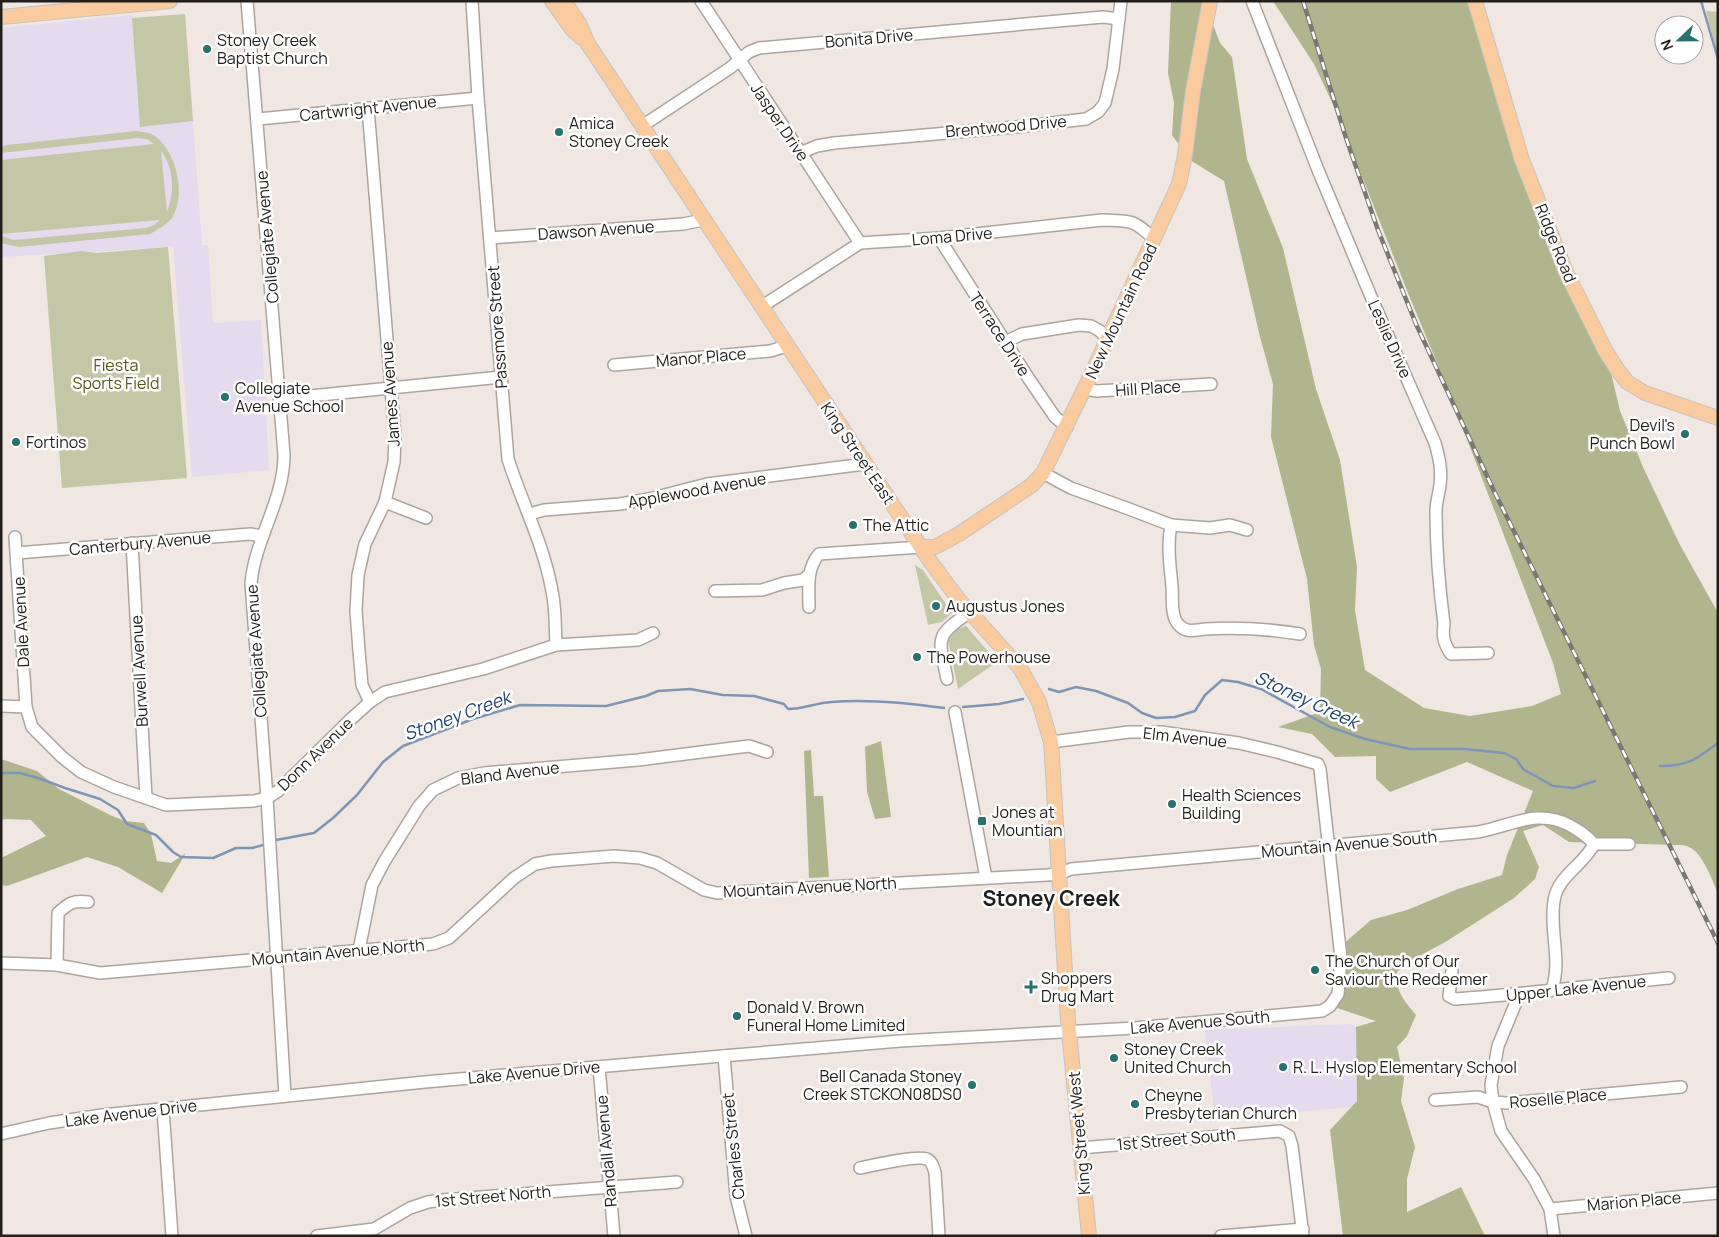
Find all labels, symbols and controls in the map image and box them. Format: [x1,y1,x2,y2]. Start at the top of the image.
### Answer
north arrow [1654,15,1704,65]
street label: Bonita Drive [824,23,914,53]
place label: Stoney Creek Baptist Church [217,29,328,69]
text: N [1656,37,1677,53]
marker: Stoney Creek Baptist Church [201,43,213,55]
street label: Jasper Drive [746,79,814,165]
street label: Cartwright Avenue [298,90,438,126]
street label: Brentwood Drive [945,110,1067,142]
place label: Amica Stoney Creek [569,112,669,152]
marker: Amica Stoney Creek [553,126,565,138]
street label: Collegiate Avenue [250,170,284,304]
street label: Ridge Road [1530,200,1582,286]
street label: Dawson Avenue [537,215,655,245]
street label: Loma Drive [911,222,993,250]
street label: New Mountain Road [1080,240,1162,382]
street label: Passmore Street [482,265,512,389]
street label: Terrace Drive [965,288,1035,380]
street label: Leslie Drive [1363,296,1417,382]
street label: James Avenue [375,341,405,447]
street label: Manor Place [655,342,747,372]
park label: Fiesta Sports Field [73,354,159,394]
street label: Hill Place [1115,375,1181,401]
place label: Collegiate Avenue School [235,377,344,417]
marker: Collegiate Avenue School [219,391,231,403]
street label: King Street East [816,398,900,508]
place label: Devil's Punch Bowl [1590,414,1675,454]
marker: Devil's Punch Bowl [1679,428,1691,440]
place label: Fortinos [26,431,86,453]
marker: Fortinos [10,436,22,448]
street label: Applewood Avenue [626,467,768,513]
place label: The Attic [863,514,929,536]
marker: The Attic [847,519,859,531]
street label: Canterbury Avenue [68,526,212,560]
street label: Dale Avenue [8,576,34,668]
street label: Collegiate Avenue [240,584,272,718]
place label: Augustus Jones [946,595,1065,617]
marker: Augustus Jones [930,600,942,612]
street label: Burwell Avenue [125,615,153,727]
place label: The Powerhouse [927,646,1051,668]
marker: The Powerhouse [911,651,923,663]
water label: Stoney Creek [1251,664,1366,735]
water label: Stoney Creek [400,684,517,745]
street label: Donn Avenue [272,712,358,796]
street label: Elm Avenue [1142,722,1228,752]
street label: Bland Avenue [459,756,561,790]
place label: Health Sciences Building [1182,784,1301,824]
marker: Health Sciences Building [1166,798,1178,810]
place label: Jones at Mountian [992,801,1062,841]
marker: Jones at Mountian [976,815,988,827]
street label: Mountain Avenue South [1260,825,1438,863]
street label: Mountain Avenue North [723,871,897,903]
district label: Stoney Creek [983,884,1120,912]
street label: Mountain Avenue North [251,933,425,971]
place label: The Church of Our Saviour the Redeemer [1325,950,1488,990]
marker: The Church of Our Saviour the Redeemer [1309,964,1321,976]
place label: Shoppers Drug Mart [1041,967,1114,1007]
street label: Upper Lake Avenue [1505,970,1647,1006]
marker: Shoppers Drug Mart [1025,981,1037,993]
place label: Donald V. Brown Funeral Home Limited [747,996,905,1036]
street label: Lake Avenue South [1129,1005,1271,1039]
marker: Donald V. Brown Funeral Home Limited [731,1010,743,1022]
place label: Stoney Creek United Church [1124,1038,1231,1078]
marker: Stoney Creek United Church [1108,1052,1120,1064]
street label: Lake Avenue Drive [467,1055,601,1089]
place label: R. L. Hyslop Elementary School [1293,1056,1517,1078]
marker: R. L. Hyslop Elementary School [1277,1061,1289,1073]
place label: Bell Canada Stoney Creek STCKON08DS0 [803,1065,963,1105]
street label: King Street West [1063,1070,1095,1196]
marker: Bell Canada Stoney Creek STCKON08DS0 [966,1079,978,1091]
street label: Roselle Place [1508,1083,1608,1113]
place label: Cheyne Presbyterian Church [1145,1084,1297,1124]
street label: Charles Street [716,1091,750,1201]
street label: Lake Avenue Drive [64,1094,198,1132]
street label: Randall Avenue [590,1094,622,1208]
marker: Cheyne Presbyterian Church [1129,1098,1141,1110]
street label: 1st Street South [1116,1123,1236,1155]
street label: 1st Street North [434,1180,552,1212]
street label: Marion Place [1586,1186,1682,1216]

